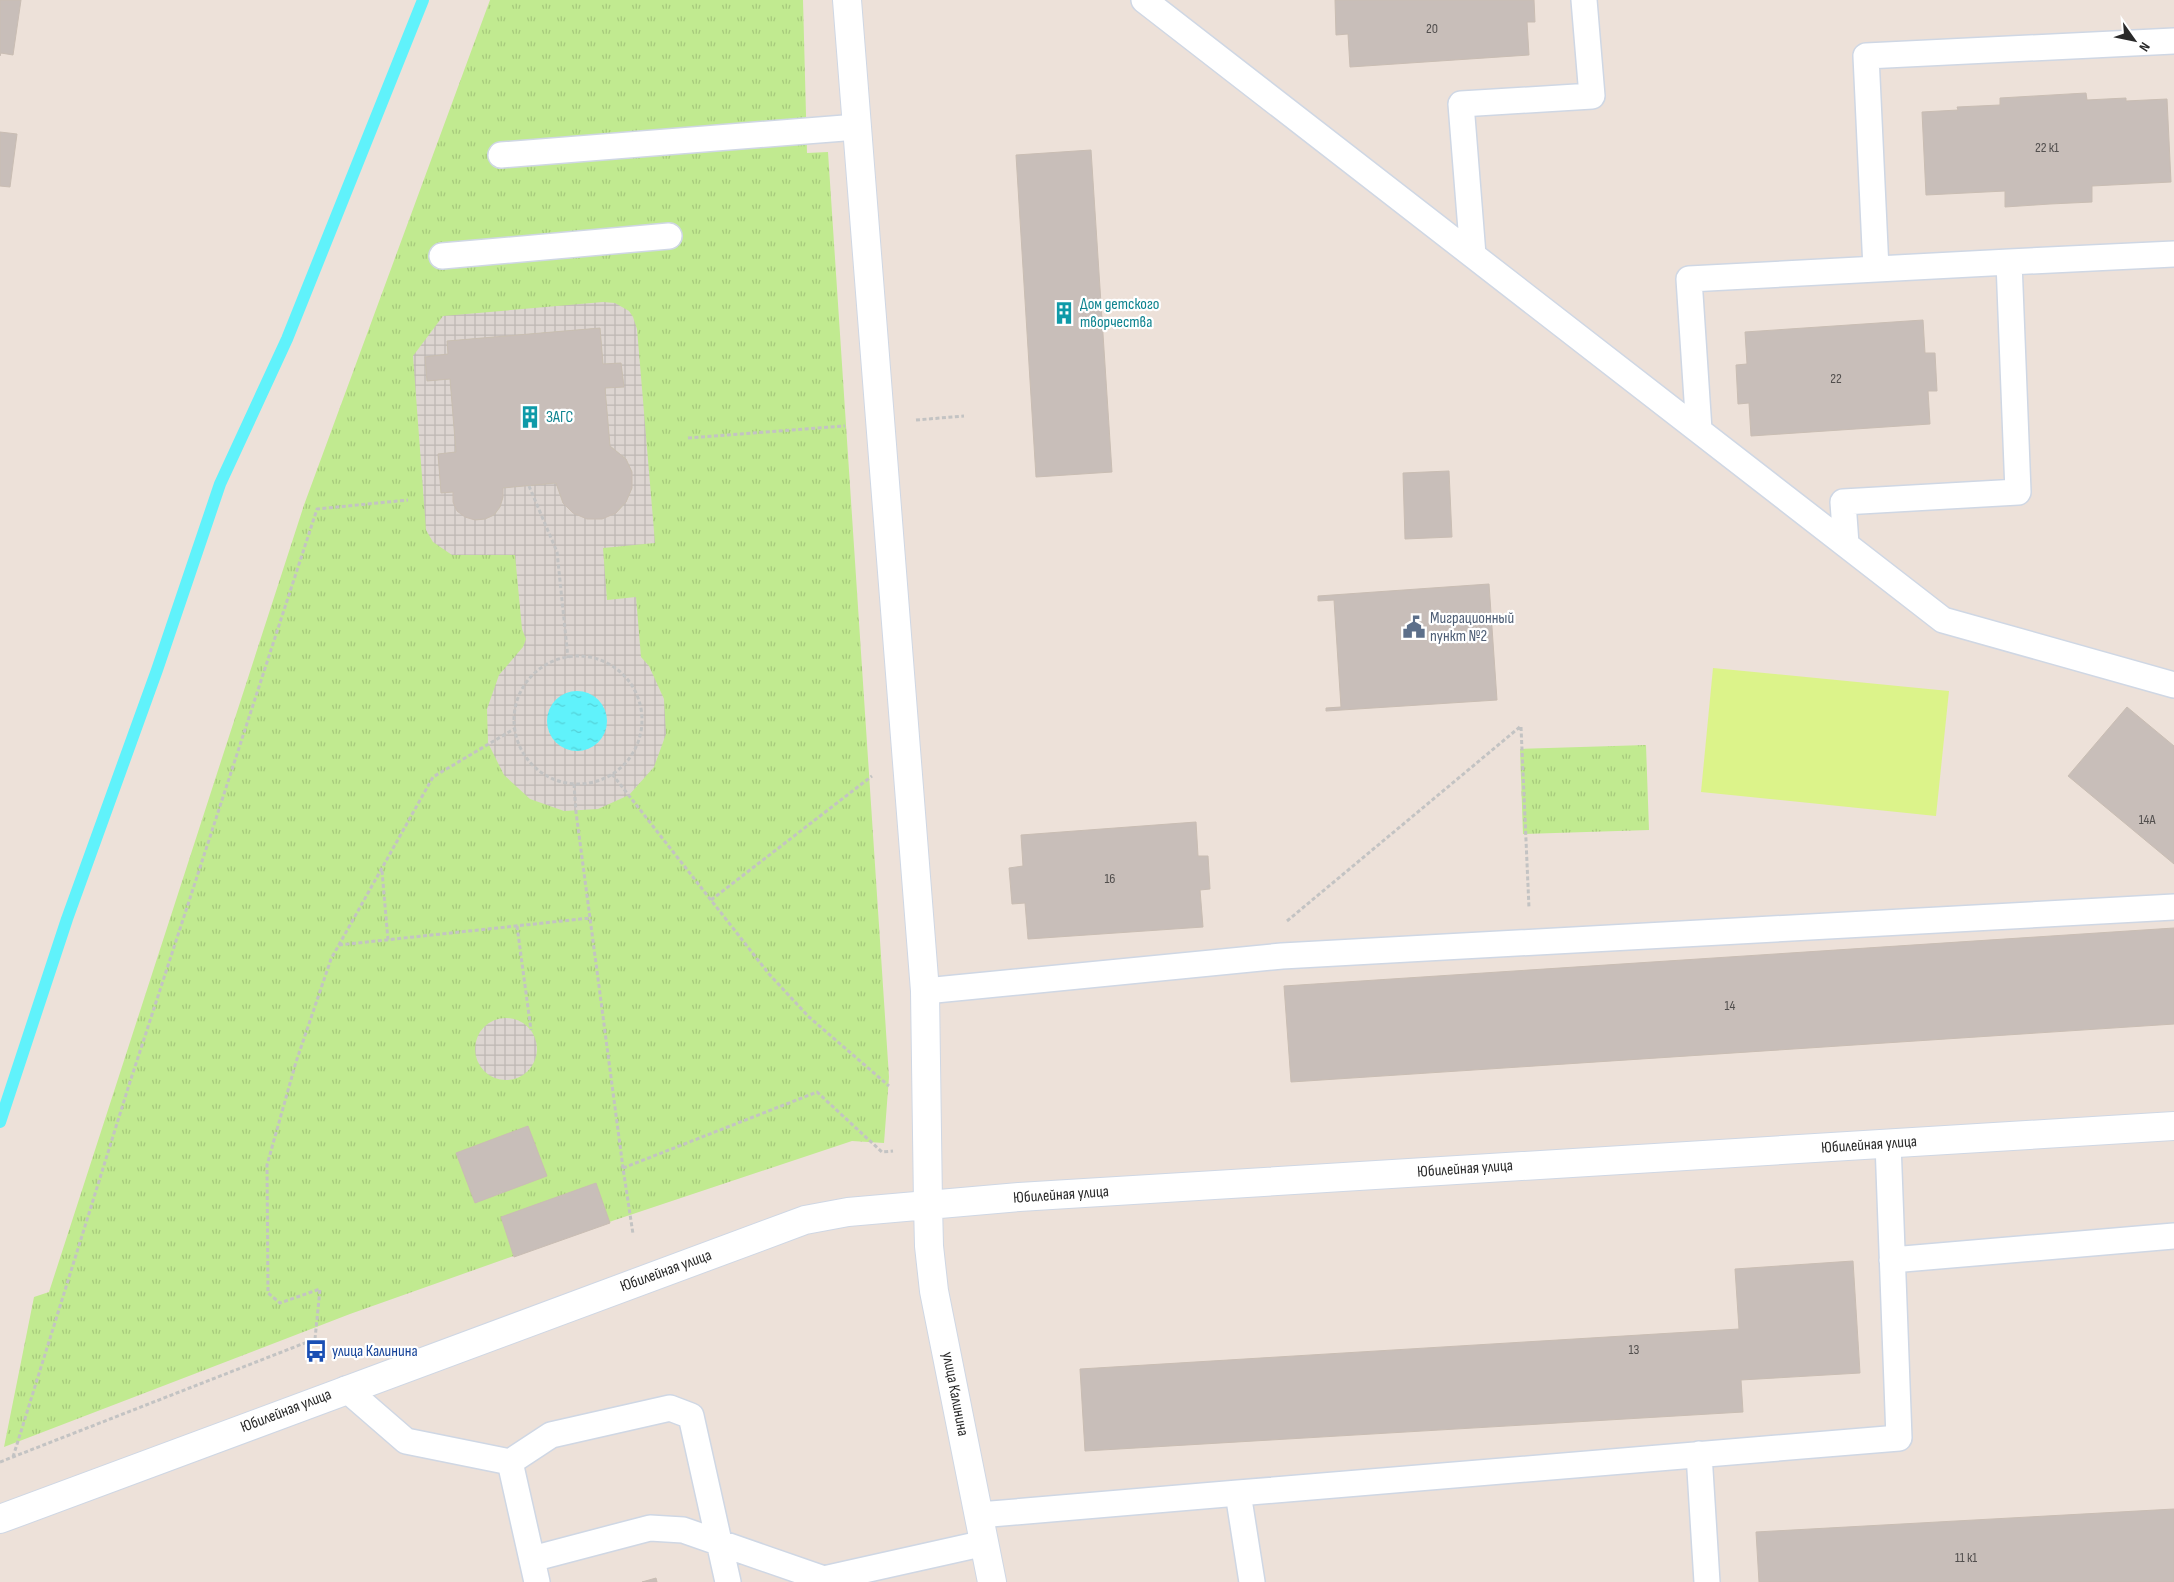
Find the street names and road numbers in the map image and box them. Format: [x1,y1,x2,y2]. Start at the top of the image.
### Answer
street label: Юбилейная улица [1821,1132,1917,1158]
street label: Юбилейная улица [1417,1156,1513,1182]
street label: Юбилейная улица [1013,1182,1109,1208]
street label: Юбилейная улица [618,1246,714,1296]
street label: улица Калинина [938,1350,972,1438]
street label: Юбилейная улица [238,1385,334,1437]

